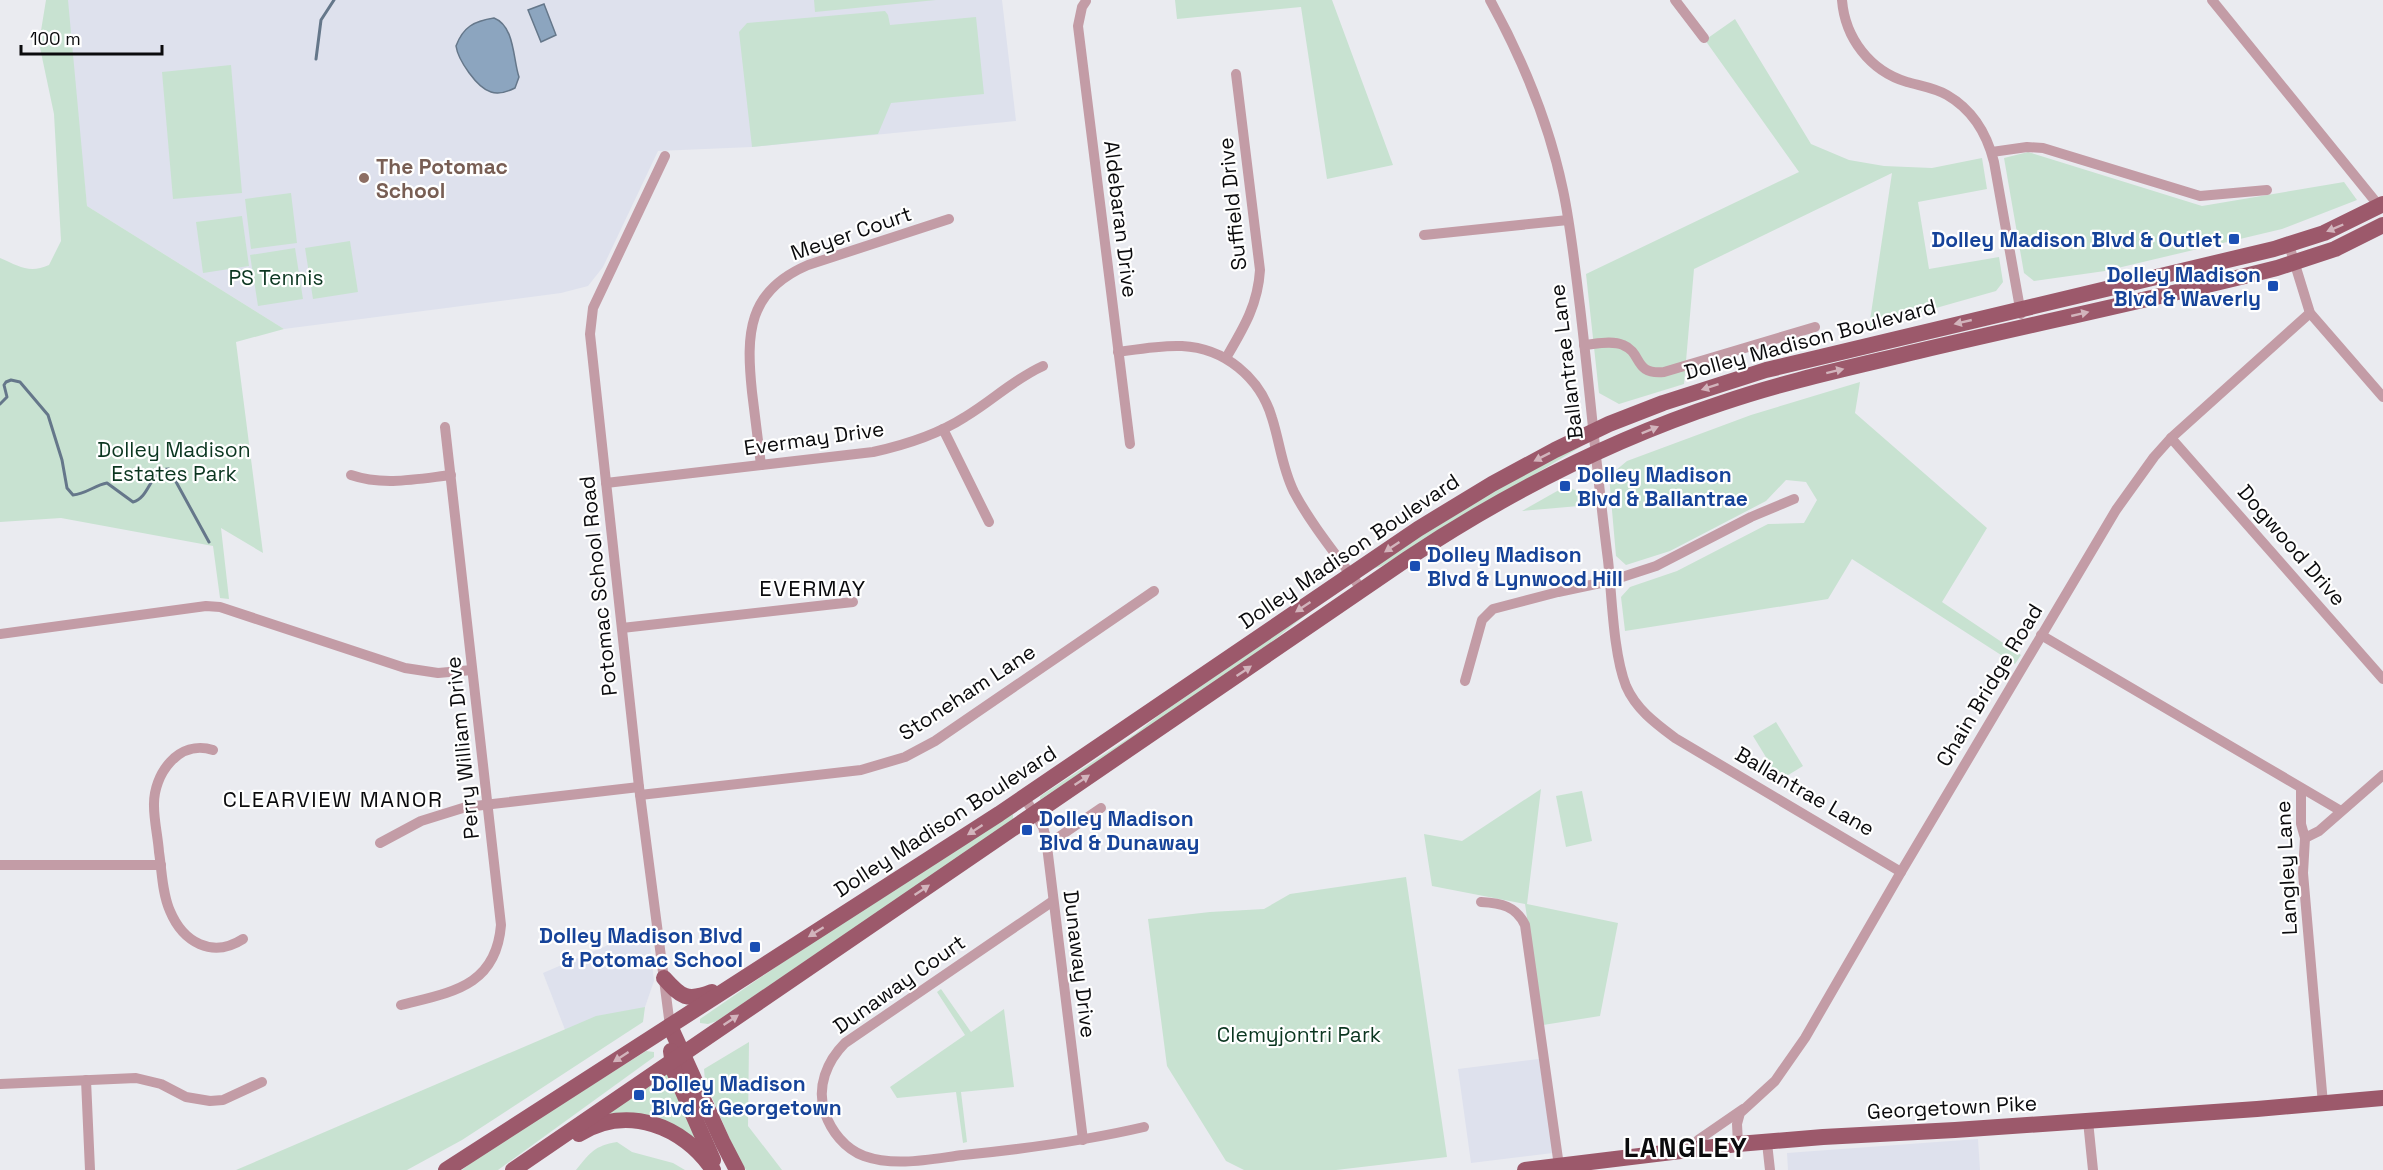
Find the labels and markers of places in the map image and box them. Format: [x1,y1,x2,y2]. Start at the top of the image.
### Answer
place label: The Potomac School [376,153,508,204]
marker: The Potomac School [357,171,371,185]
place label: Dolley Madison Blvd & Outlet [1931,226,2222,253]
marker: Dolley Madison Blvd & Outlet [2227,232,2241,246]
place label: Dolley Madison Blvd & Waverly [2106,261,2261,312]
marker: Dolley Madison Blvd & Waverly [2266,279,2280,293]
place label: Dolley Madison Blvd & Ballantrae [1577,461,1748,512]
marker: Dolley Madison Blvd & Ballantrae [1558,479,1572,493]
place label: Dolley Madison Blvd & Lynwood Hill [1427,541,1623,592]
marker: Dolley Madison Blvd & Lynwood Hill [1408,559,1422,573]
place label: Dolley Madison Blvd & Dunaway [1039,805,1199,856]
marker: Dolley Madison Blvd & Dunaway [1020,823,1034,837]
place label: Dolley Madison Blvd & Potomac School [539,922,743,973]
marker: Dolley Madison Blvd & Potomac School [748,940,762,954]
place label: Dolley Madison Blvd & Georgetown [651,1070,842,1121]
marker: Dolley Madison Blvd & Georgetown [632,1088,646,1102]

